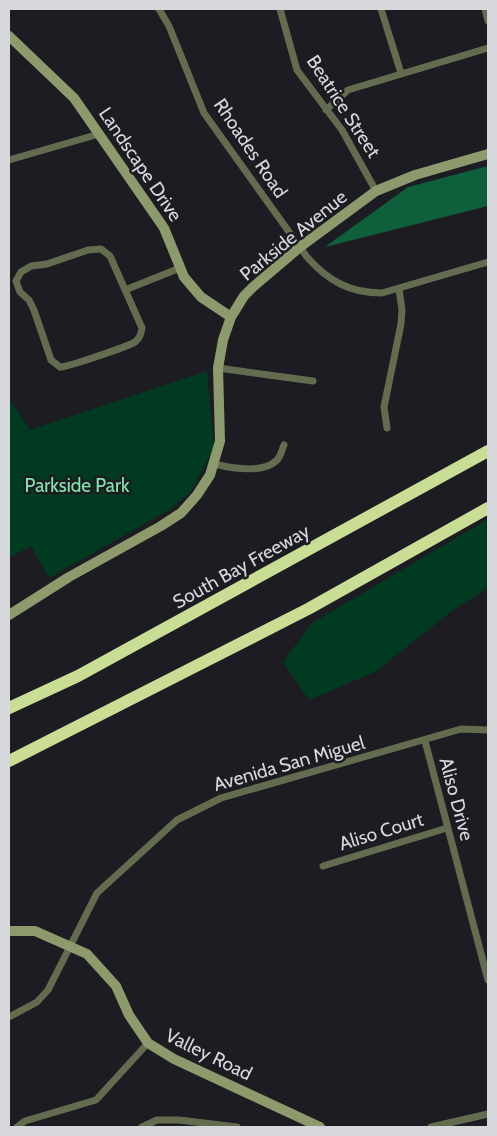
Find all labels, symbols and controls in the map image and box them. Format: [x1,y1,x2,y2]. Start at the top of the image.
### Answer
street label: Beatrice Street [302,51,386,162]
street label: Rhoades Road [209,94,292,202]
street label: Landscape Drive [94,103,187,226]
street label: Parkside Avenue [235,185,352,286]
park label: Parkside Park [25,474,130,497]
street label: South Bay Freeway [169,519,314,614]
street label: Avenida San Miguel [211,731,368,796]
street label: Aliso Drive [434,755,479,844]
street label: Aliso Court [336,808,427,855]
street label: Valley Road [162,1024,256,1085]

